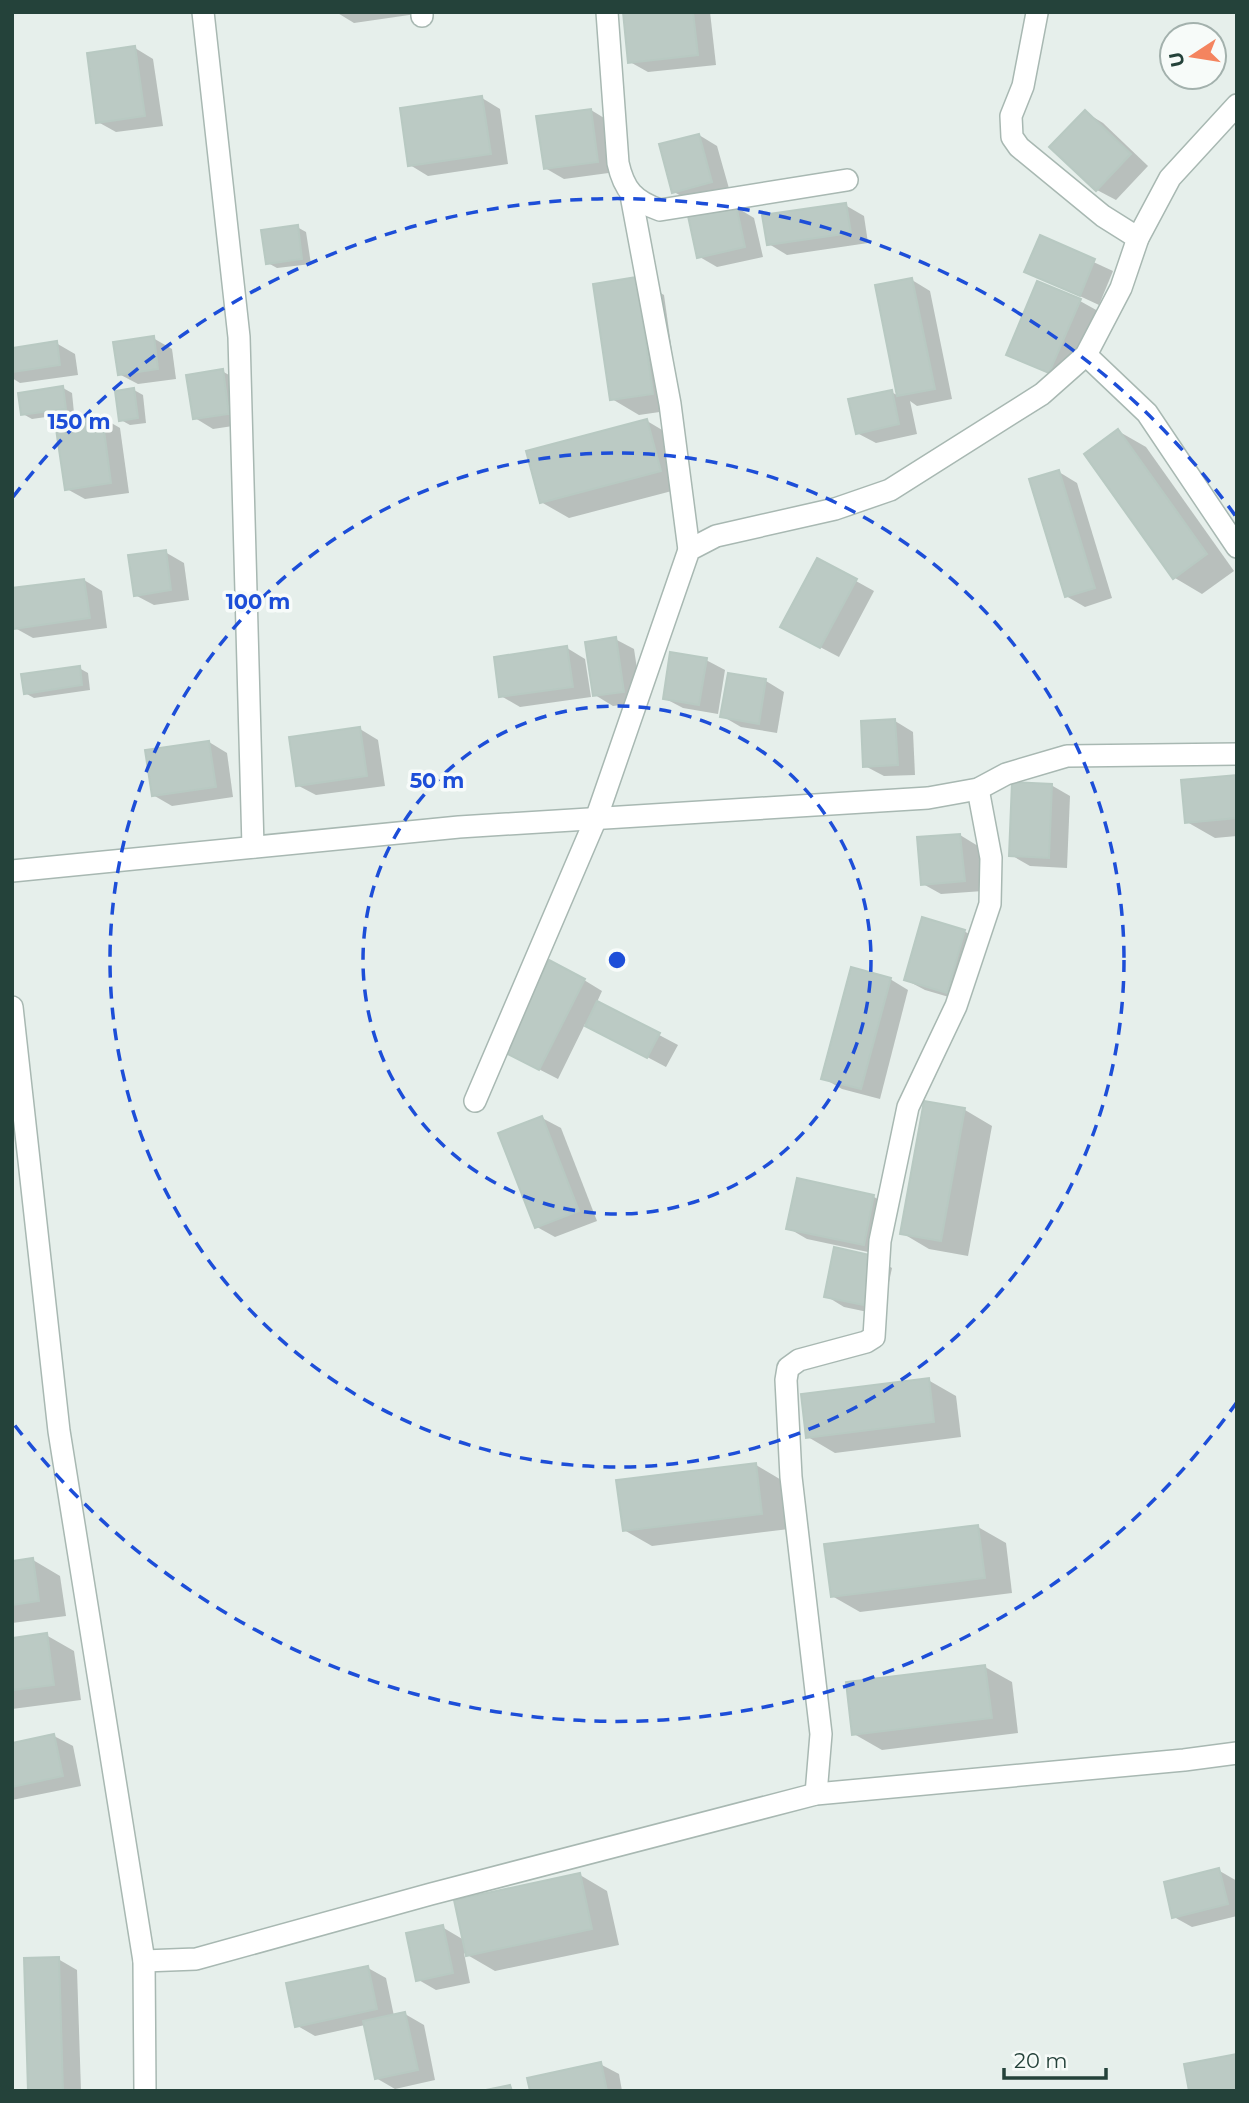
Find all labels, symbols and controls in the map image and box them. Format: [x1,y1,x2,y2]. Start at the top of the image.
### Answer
north arrow [1158,21,1228,91]
text: U [1164,50,1190,69]
text: 150 m [48,409,110,434]
text: 100 m [226,589,290,614]
text: 50 m [410,768,464,793]
centre of rings [605,948,629,972]
scale bar [1004,2036,1106,2080]
text: 20 m [1014,2048,1068,2073]

